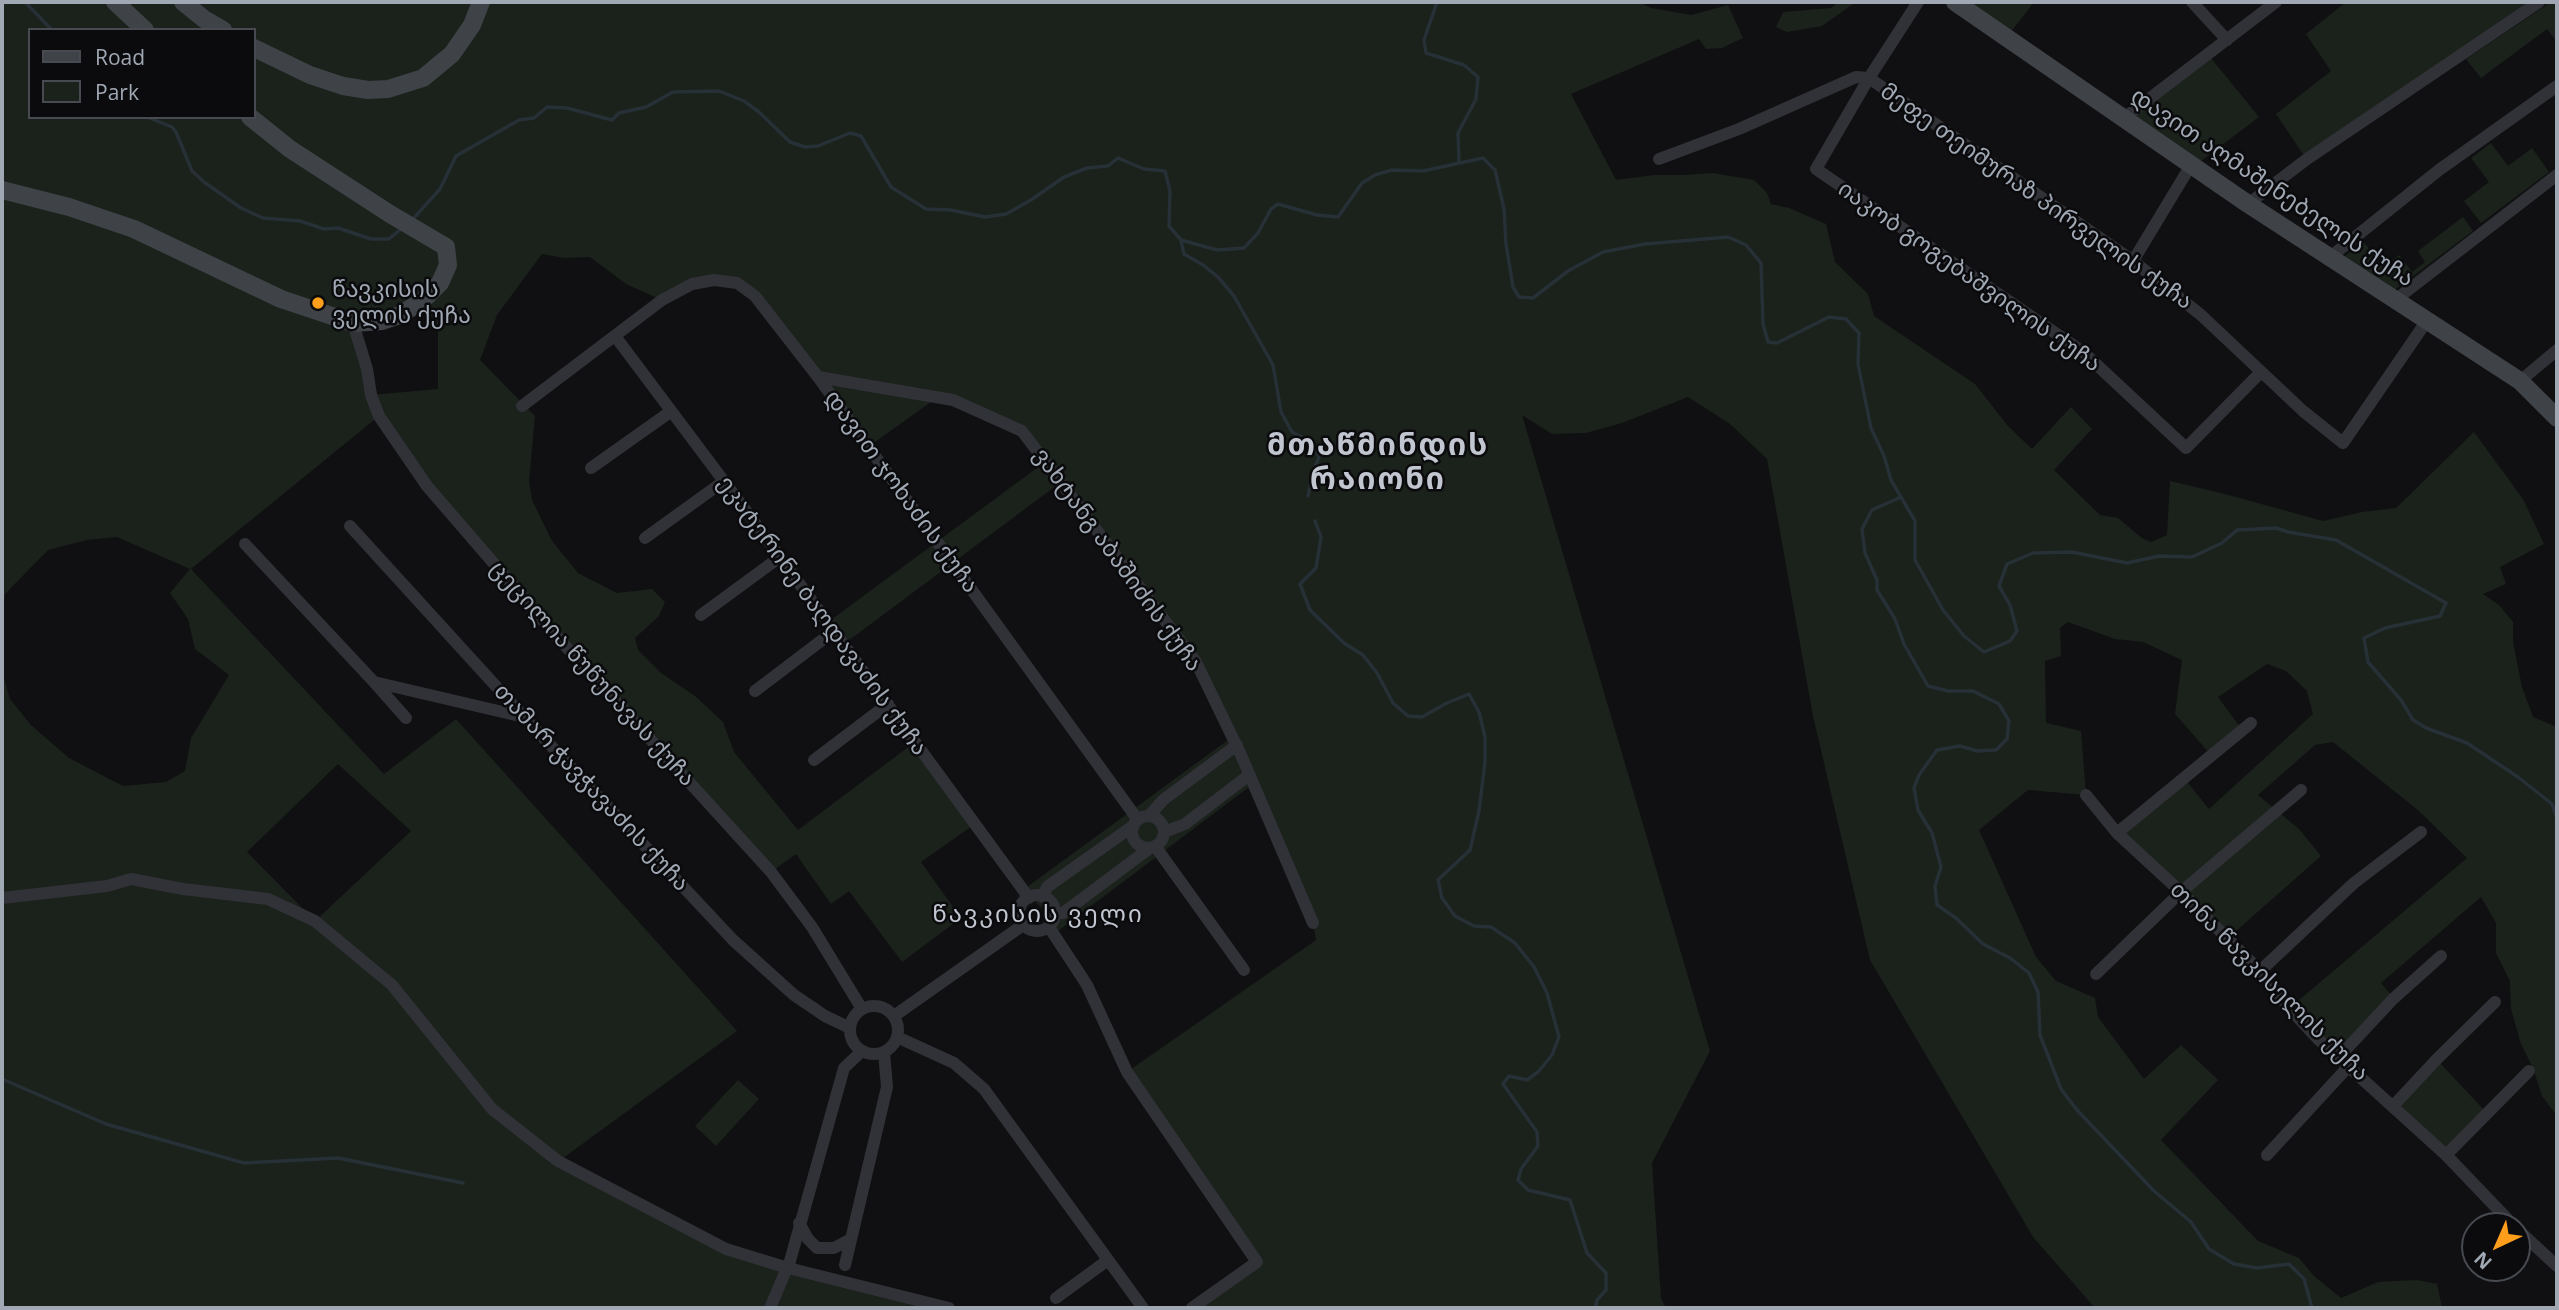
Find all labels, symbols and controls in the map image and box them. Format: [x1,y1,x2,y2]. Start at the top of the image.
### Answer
legend [28,28,256,119]
text: Road [95,43,145,71]
text: Park [95,78,139,106]
street label: მეფე თეიმურაზ პირველის ქუჩა [1874,78,2198,316]
street label: დავით აღმაშენებელის ქუჩა [2125,83,2419,293]
street label: იაკობ გოგებაშვილის ქუჩა [1832,176,2106,378]
place label: წავკისის ველის ქუჩა [332,276,471,330]
marker: წავკისის ველის ქუჩა [310,295,326,311]
street label: დავით ჯოხაძის ქუჩა [818,385,984,599]
district label: მთაწმინდის რაიონი [1268,428,1488,498]
street label: ვახტანგ აბაშიძის ქუჩა [1027,443,1207,677]
street label: ეკატერინე ბაღდავაძის ქუჩა [711,471,933,761]
street label: ცეცილია წუწუნავას ქუჩა [483,556,701,792]
street label: თამარ ჭავჭავაძის ქუჩა [488,678,694,898]
street label: თინა წავკისელის ქუჩა [2164,877,2374,1087]
district label: წავკისის ველი [934,901,1142,929]
north arrow [2461,1212,2531,1282]
text: N [2468,1246,2497,1275]

